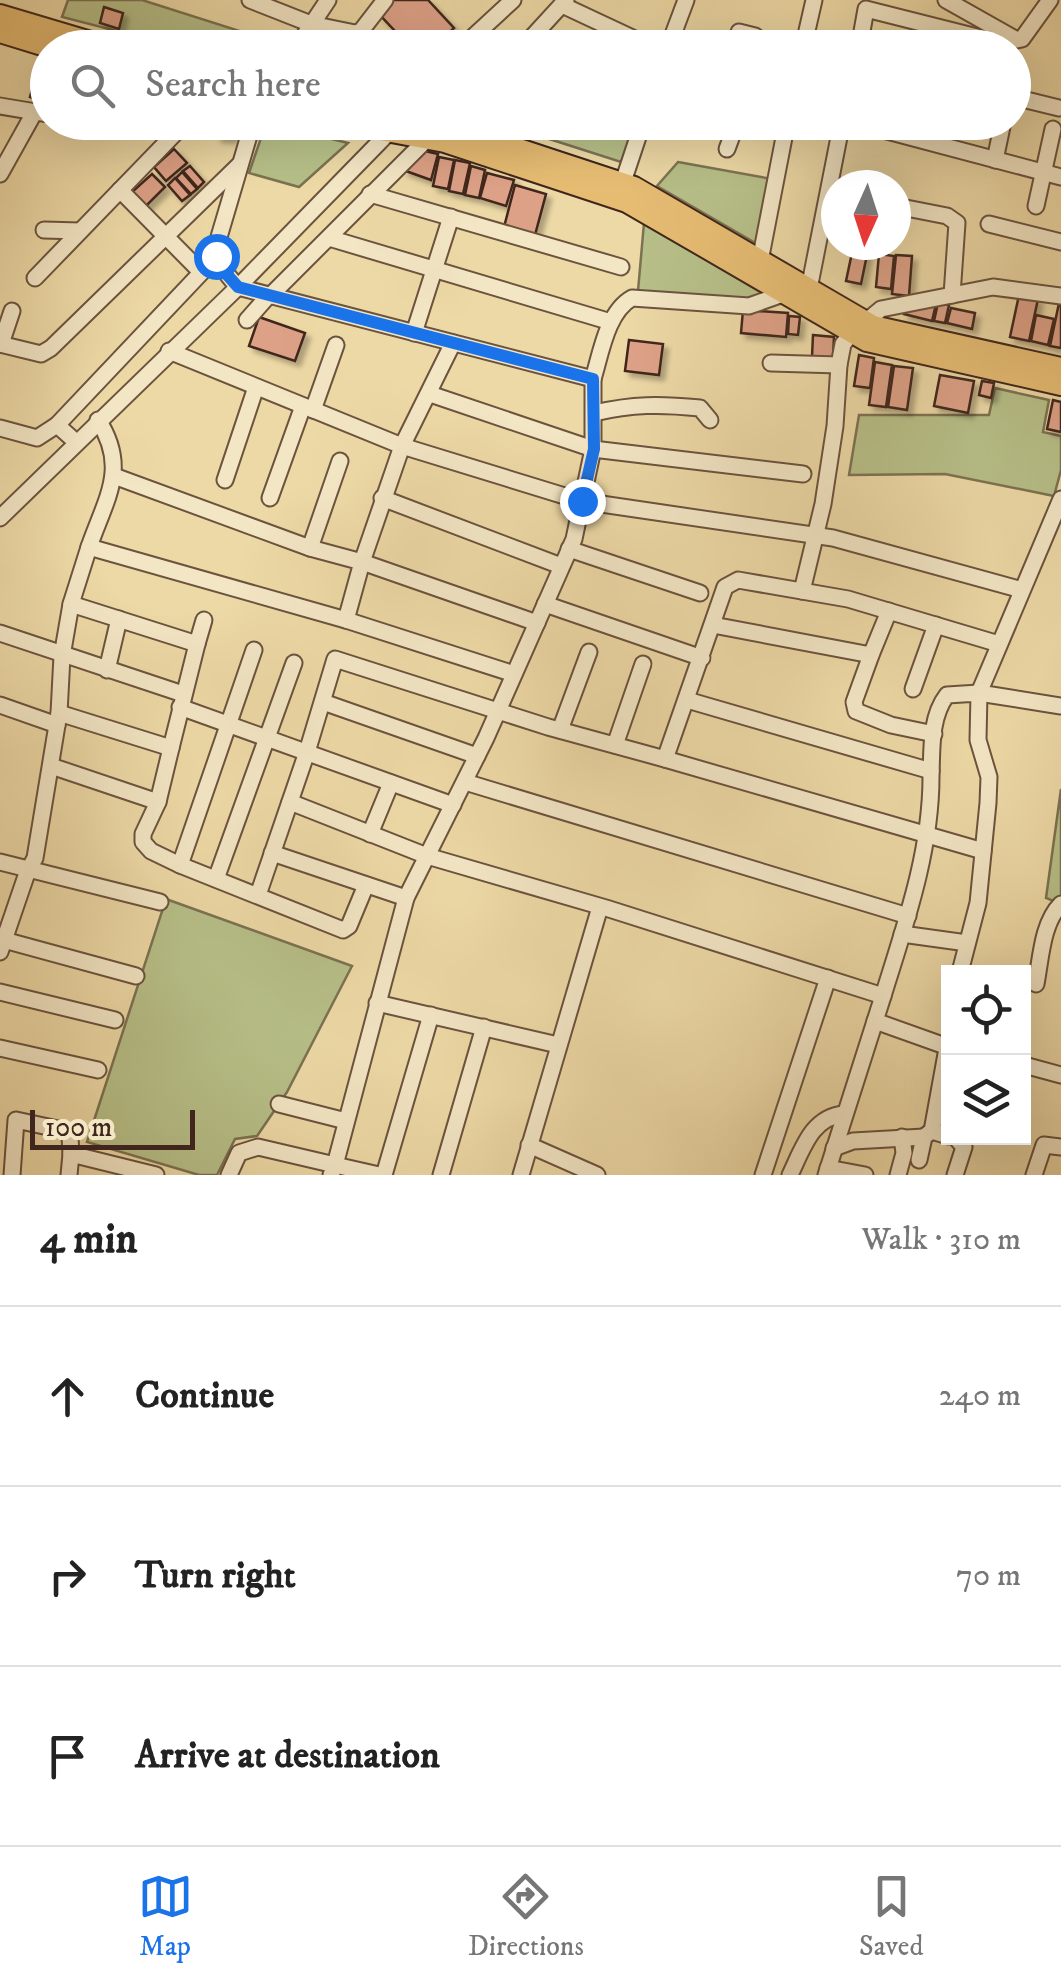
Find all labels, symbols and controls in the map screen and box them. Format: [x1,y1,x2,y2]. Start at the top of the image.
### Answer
search box [30,30,1031,140]
icon: search [65,58,120,113]
text: Search here [145,61,321,109]
north arrow [821,170,911,260]
route start [194,234,240,280]
route end [560,479,606,525]
map controls [941,965,1031,1145]
button: locate [941,965,1031,1055]
button: layers [941,1055,1031,1145]
scale bar [30,1105,195,1150]
text: 100 m [45,1110,112,1145]
text: 4 min [40,1214,138,1266]
text: Walk · 310 m [861,1220,1021,1260]
icon: ahead [40,1369,95,1424]
text: Continue [135,1372,274,1420]
text: 240 m [939,1376,1021,1416]
icon: right [40,1549,95,1604]
text: Turn right [135,1552,296,1600]
text: 70 m [956,1556,1021,1596]
icon: arrive [40,1729,95,1784]
text: Arrive at destination [135,1732,440,1780]
tab: Map [138,1869,193,1964]
tab: Directions [468,1869,584,1964]
tab: Saved [859,1869,923,1964]

